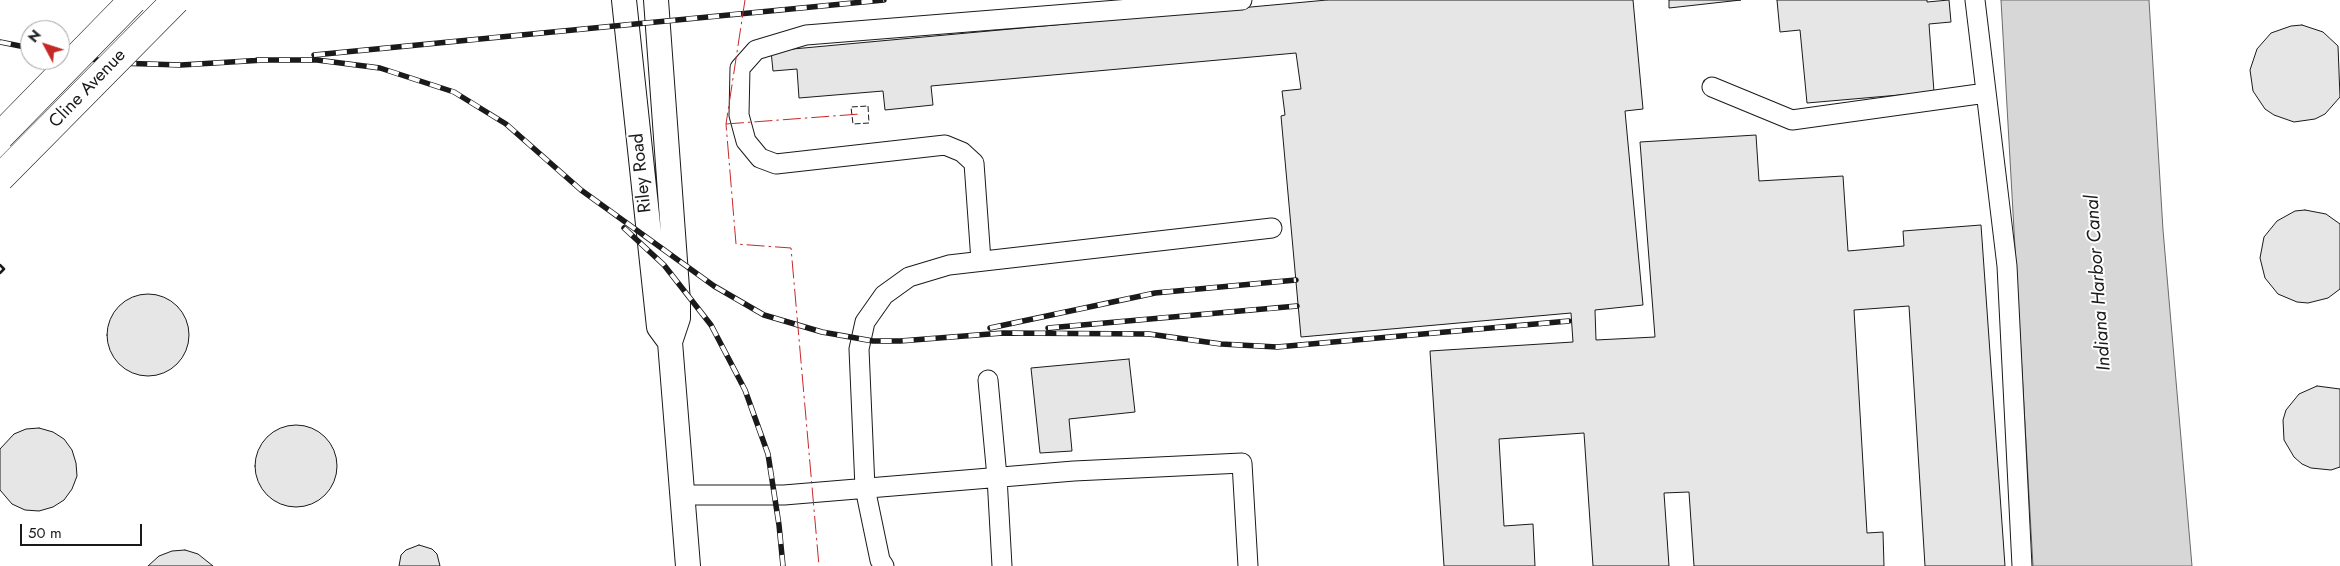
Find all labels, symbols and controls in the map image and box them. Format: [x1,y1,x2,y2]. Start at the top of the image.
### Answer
north arrow [20,20,70,70]
text: N [23,25,46,47]
street label: Cline Avenue [45,45,131,133]
street label: Riley Road [627,132,657,214]
water label: Indiana Harbor Canal [2081,194,2117,372]
scale bar [22,514,145,546]
text: 50 m [28,522,62,544]

